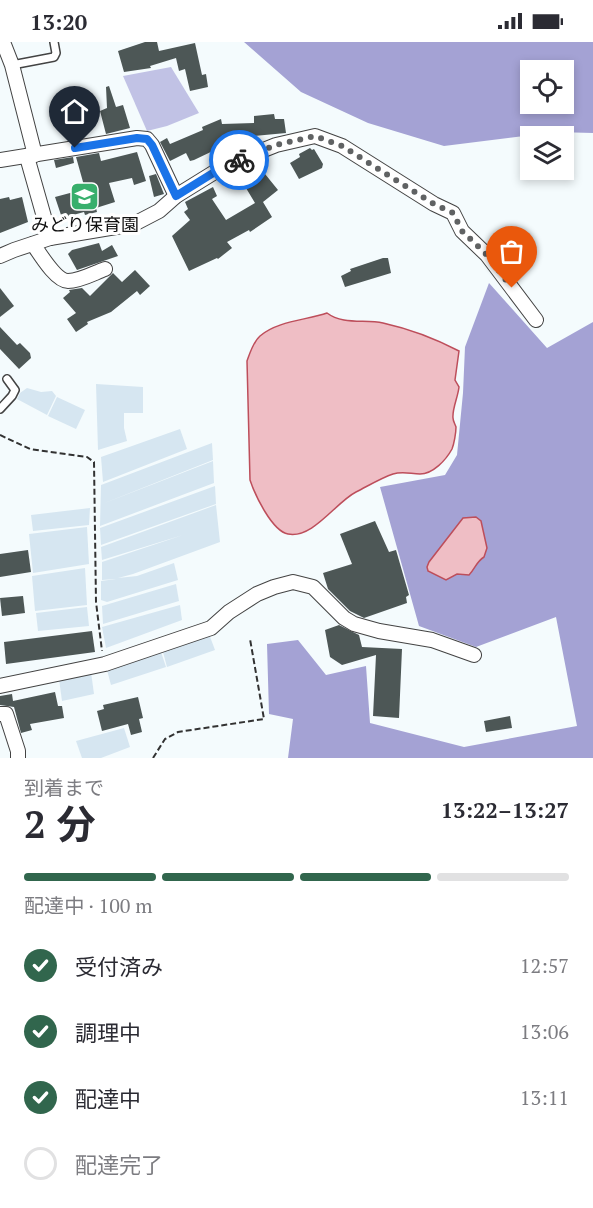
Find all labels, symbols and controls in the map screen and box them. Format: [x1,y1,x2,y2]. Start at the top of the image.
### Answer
text: 13:20 [30,7,87,36]
map controls [520,60,574,180]
button: locate [520,60,574,114]
pin [49,86,100,148]
icon: home [58,95,91,128]
button: layers [520,126,574,180]
courier [209,130,269,190]
icon: bike [223,144,256,177]
school or university icon: みどり保育園 [69,180,101,212]
place label: みどり保育園 [31,212,139,236]
pin [486,226,537,288]
icon: bag [495,235,528,268]
text: 到着まで [24,774,104,801]
text: 13:22–13:27 [441,795,569,824]
text: 2 分 [24,797,96,849]
text: 配達中 · 100 m [24,892,153,919]
icon: check [24,949,57,982]
text: 受付済み [75,952,163,981]
text: 12:57 [520,952,569,979]
icon: check [24,1015,57,1048]
text: 調理中 [75,1018,141,1047]
text: 13:06 [520,1018,569,1045]
icon: check [24,1081,57,1114]
text: 配達中 [75,1084,141,1113]
text: 13:11 [520,1084,569,1111]
text: 配達完了 [75,1150,163,1179]

